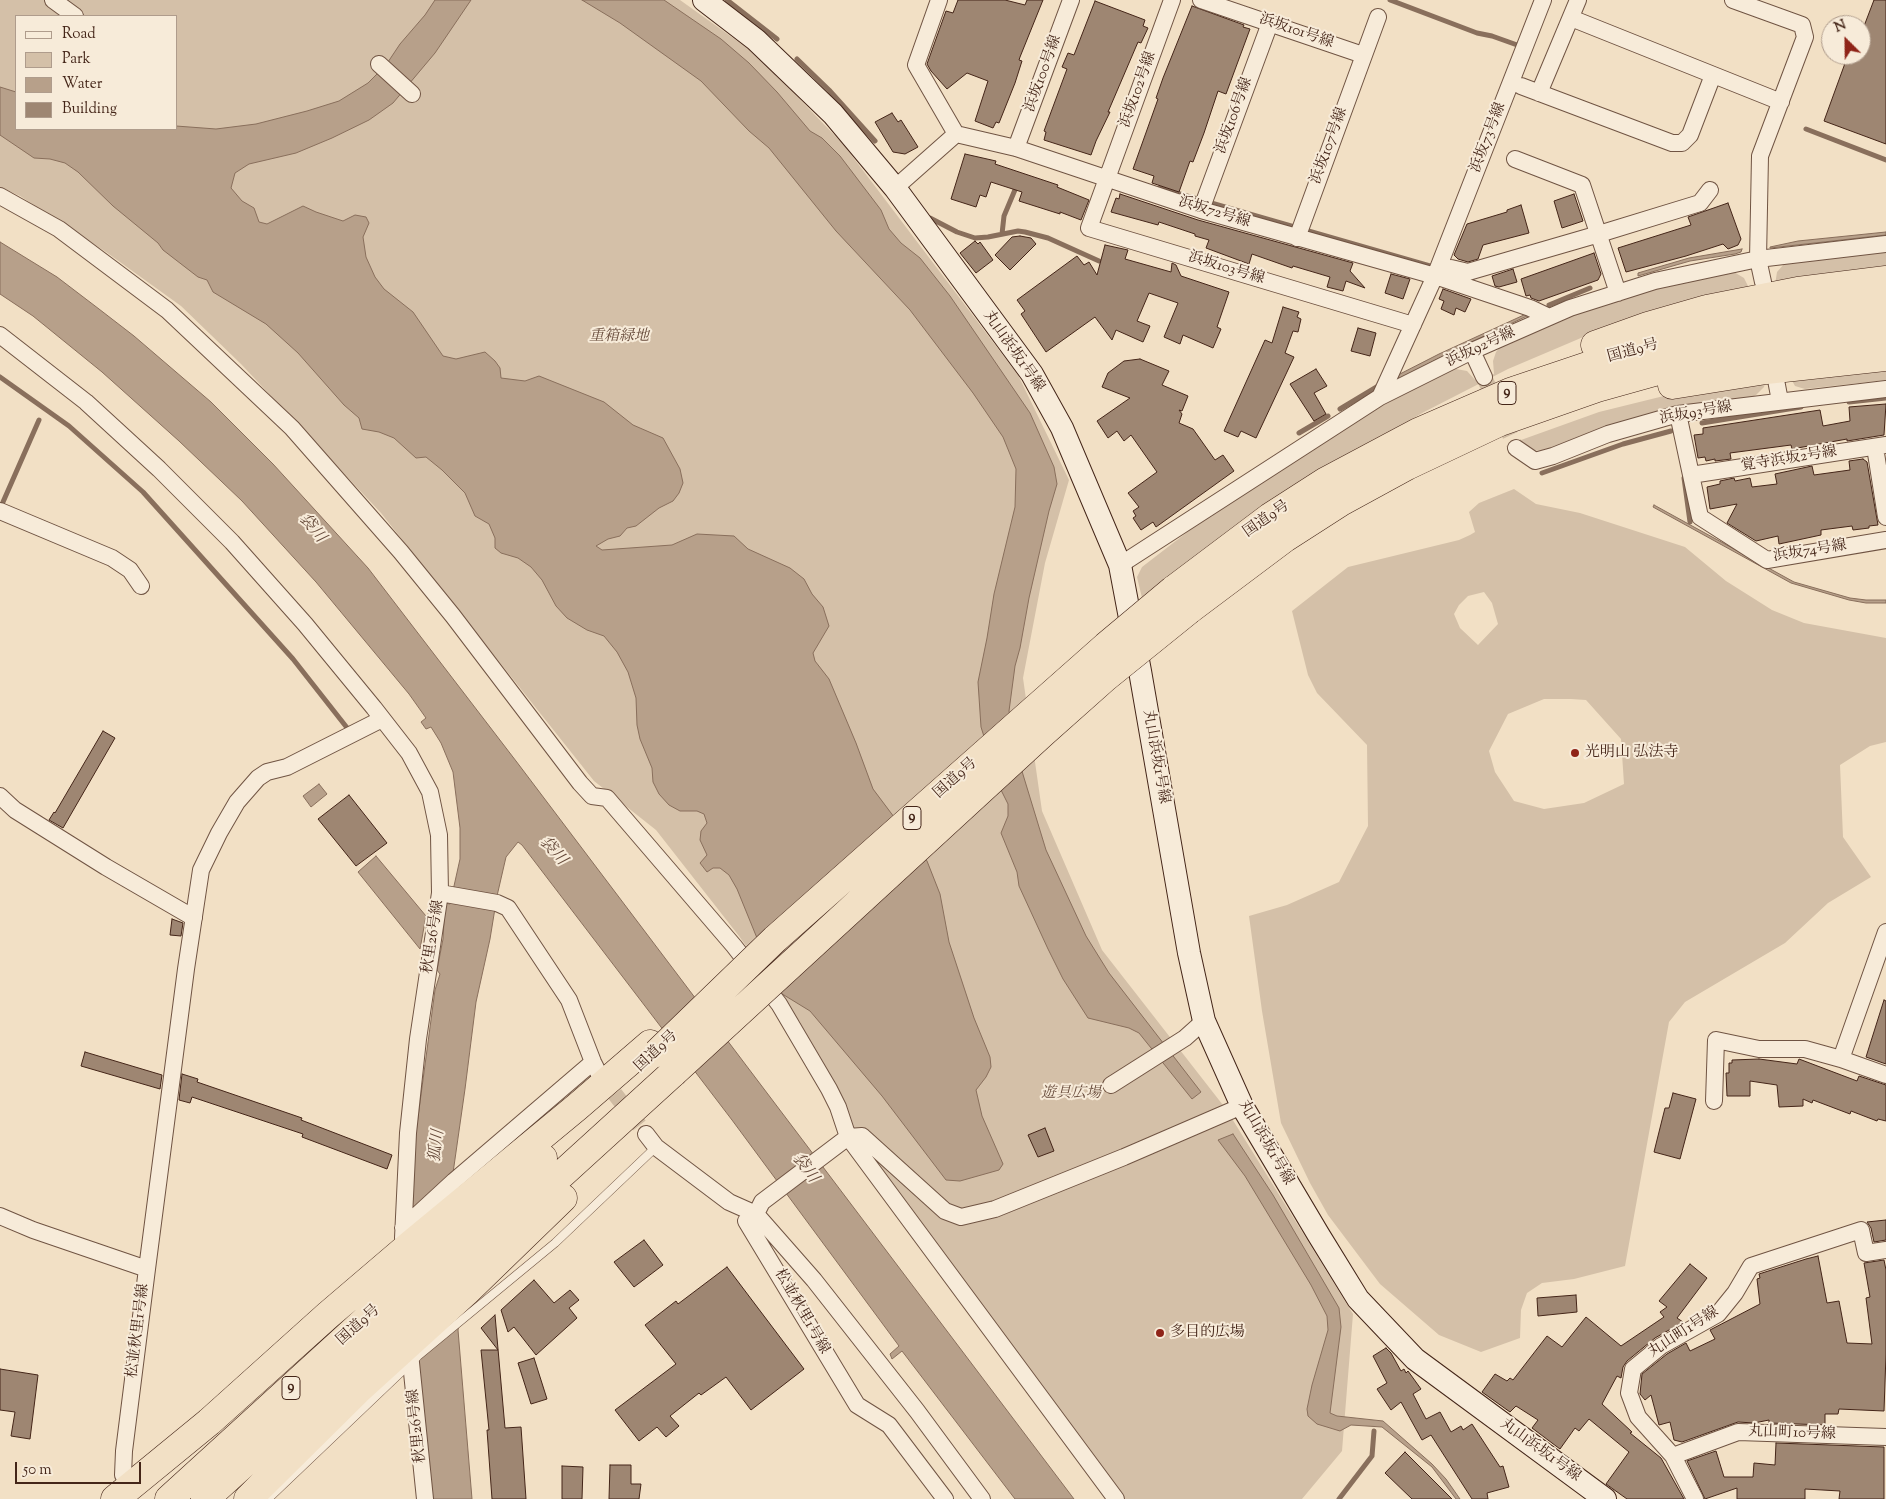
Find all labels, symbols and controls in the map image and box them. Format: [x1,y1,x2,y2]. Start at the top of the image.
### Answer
street label: 浜坂101号線 [1256,11,1336,53]
legend [15,15,178,130]
north arrow [1821,15,1871,65]
text: N [1831,16,1850,39]
text: Road [62,24,96,45]
street label: 浜坂100号線 [1022,33,1066,115]
text: Park [62,49,91,70]
street label: 浜坂102号線 [1117,49,1161,131]
text: Water [62,74,102,95]
street label: 浜坂106号線 [1213,75,1257,157]
text: Building [62,99,117,120]
street label: 浜坂73号線 [1467,100,1511,176]
street label: 浜坂107号線 [1308,105,1352,187]
street label: 浜坂72号線 [1176,194,1252,232]
street label: 浜坂103号線 [1186,249,1266,289]
street label: 丸山浜坂1号線 [978,308,1048,396]
street label: 浜坂92号線 [1444,324,1518,372]
park label: 重箱緑地 [589,328,649,346]
street label: 国道9号 [1605,337,1661,367]
road number: 9 [1498,382,1516,404]
street label: 浜坂93号線 [1658,399,1734,429]
street label: 覚寺浜坂2号線 [1740,444,1838,476]
street label: 国道9号 [1240,498,1294,542]
water label: 袋川 [293,511,329,547]
street label: 浜坂74号線 [1772,537,1848,567]
street label: 丸山浜坂1号線 [1138,709,1172,805]
place label: 光明山 弘法寺 [1585,744,1678,762]
marker: 光明山 弘法寺 [1569,747,1581,759]
street label: 国道9号 [931,755,981,803]
road number: 9 [903,806,921,830]
water label: 袋川 [534,834,570,870]
street label: 秋里26号線 [419,899,449,975]
street label: 国道9号 [632,1028,682,1076]
park label: 遊具広場 [1041,1085,1101,1103]
street label: 丸山浜坂1号線 [1233,1097,1297,1189]
water label: 狐川 [427,1129,449,1163]
water label: 袋川 [787,1150,821,1188]
street label: 松並秋里1号線 [769,1266,833,1358]
street label: 松並秋里1号線 [124,1283,154,1379]
street label: 国道9号 [334,1302,384,1350]
street label: 丸山町1号線 [1646,1304,1722,1362]
place label: 多目的広場 [1170,1324,1245,1342]
marker: 多目的広場 [1154,1327,1166,1339]
road number: 9 [282,1376,300,1400]
street label: 秋里26号線 [405,1388,431,1464]
street label: 丸山浜坂1号線 [1496,1416,1584,1486]
street label: 丸山町10号線 [1748,1423,1836,1445]
scale bar [18,1452,144,1484]
text: 50 m [23,1460,52,1481]

